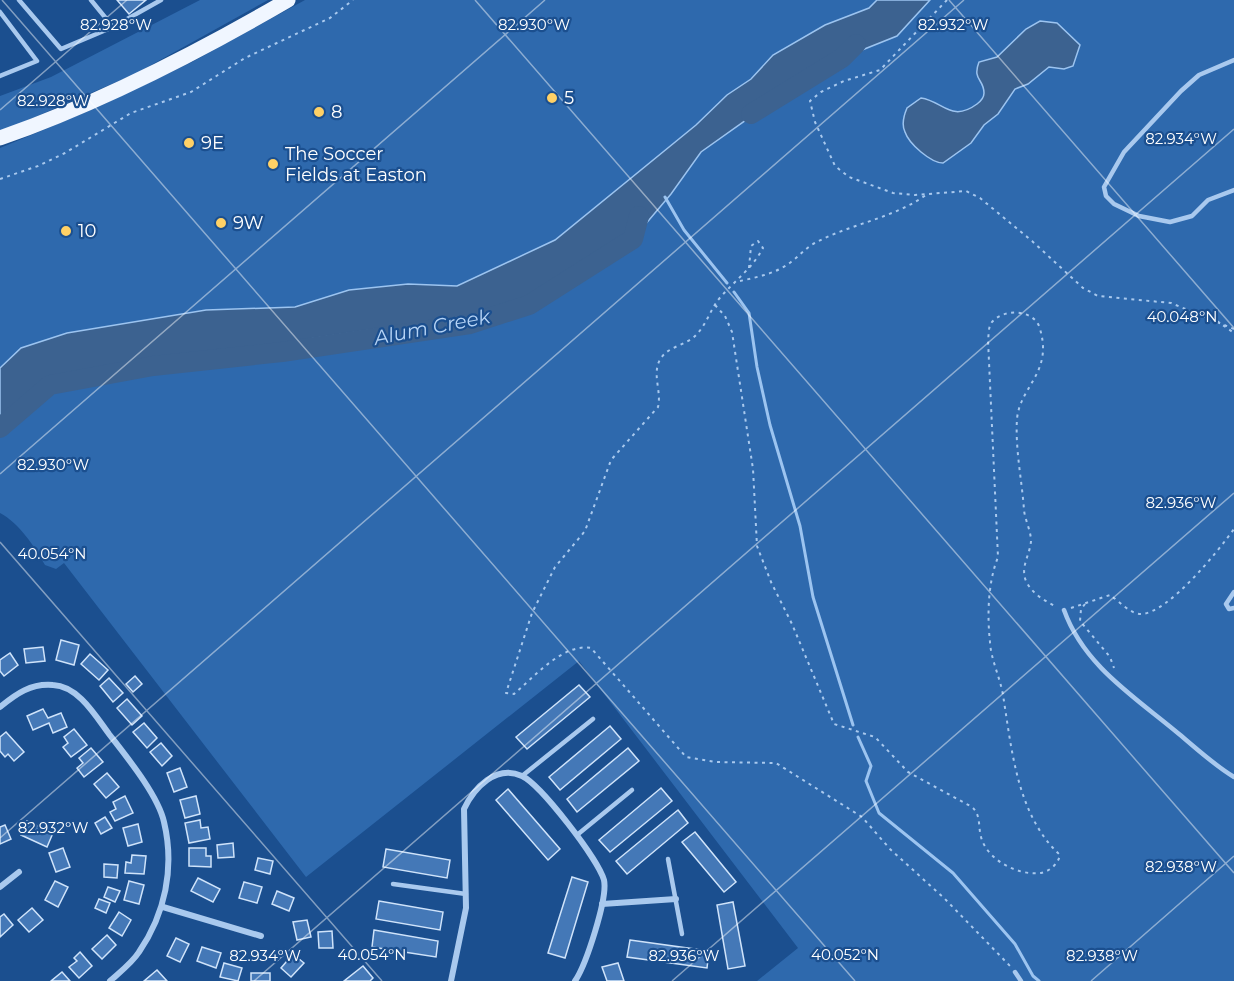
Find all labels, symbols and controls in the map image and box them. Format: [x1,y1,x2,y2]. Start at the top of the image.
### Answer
text: 82.928°W [80,15,152,34]
text: 82.930°W [498,15,570,34]
text: 82.932°W [918,15,989,34]
place label: 5 [564,87,574,109]
text: 82.928°W [17,91,89,110]
marker: 5 [545,91,559,105]
place label: 8 [331,101,342,123]
marker: 8 [312,105,326,119]
text: 82.934°W [1145,129,1217,148]
place label: 9E [201,132,224,154]
marker: 9E [182,136,196,150]
place label: The Soccer Fields at Easton [285,143,427,186]
marker: The Soccer Fields at Easton [266,157,280,171]
place label: 9W [233,212,264,234]
marker: 9W [214,216,228,230]
place label: 10 [78,220,96,242]
marker: 10 [59,224,73,238]
water label: Alum Creek [371,304,493,350]
text: 40.048°N [1147,307,1217,326]
text: 82.930°W [17,455,89,474]
text: 82.936°W [1145,493,1217,512]
text: 40.054°N [17,544,87,563]
text: 82.932°W [18,818,89,837]
text: 82.938°W [1145,857,1217,876]
text: 40.054°N [337,945,407,964]
text: 40.052°N [811,945,879,964]
text: 82.934°W [229,946,301,965]
text: 82.936°W [648,946,720,965]
text: 82.938°W [1066,946,1138,965]

